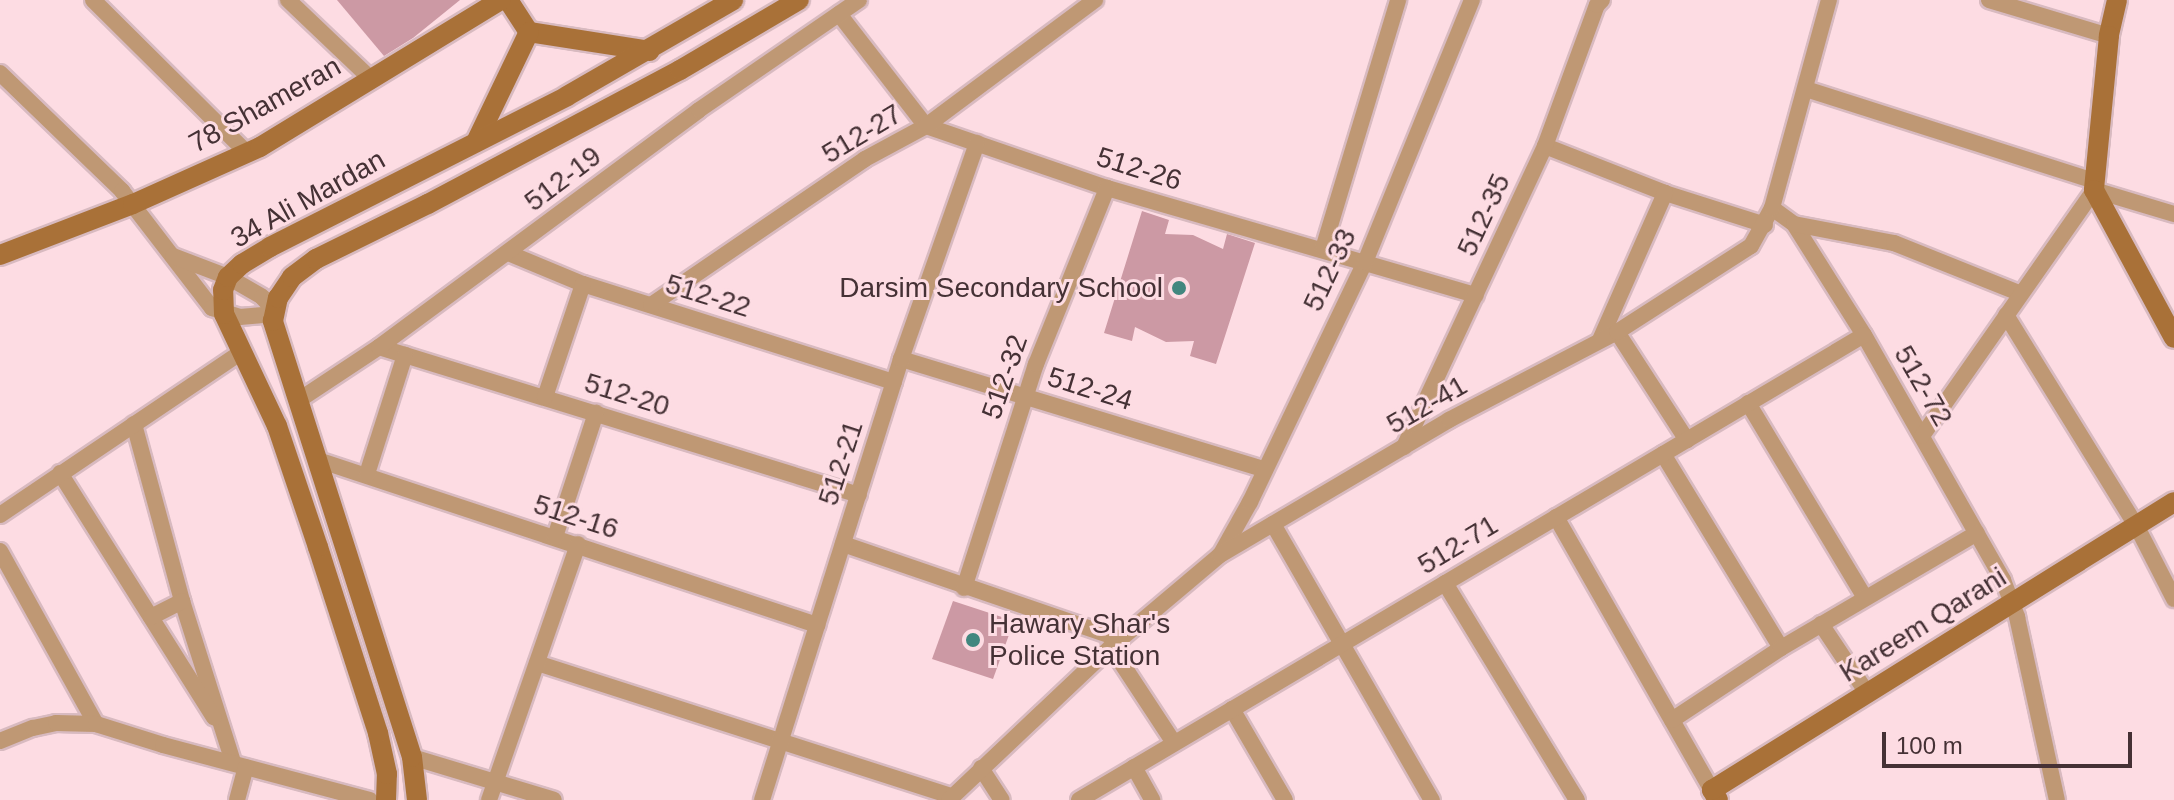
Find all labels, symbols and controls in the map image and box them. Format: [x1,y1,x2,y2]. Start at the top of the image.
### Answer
street label: 78 Shameran [183,50,347,160]
street label: 512-27 [816,97,908,171]
street label: 512-19 [518,139,608,219]
street label: 512-26 [1092,140,1186,198]
street label: 34 Ali Mardan [224,142,392,256]
street label: 512-35 [1450,168,1518,262]
street label: 512-33 [1296,223,1364,317]
street label: 512-22 [661,267,755,325]
place label: Darsim Secondary School [839,271,1163,305]
marker: Darsim Secondary School [1170,279,1188,297]
street label: 512-32 [975,330,1035,424]
street label: 512-72 [1887,340,1959,432]
street label: 512-24 [1043,360,1137,418]
street label: 512-20 [580,366,674,424]
street label: 512-41 [1381,369,1473,441]
street label: 512-21 [812,416,870,510]
street label: 512-16 [529,488,623,546]
street label: 512-71 [1412,508,1504,582]
street label: Kareem Qarani [1834,560,2012,690]
place label: Hawary Shar's Police Station [989,607,1170,673]
marker: Hawary Shar's Police Station [964,631,982,649]
scale bar [1886,716,2136,766]
text: 100 m [1896,732,1963,759]

